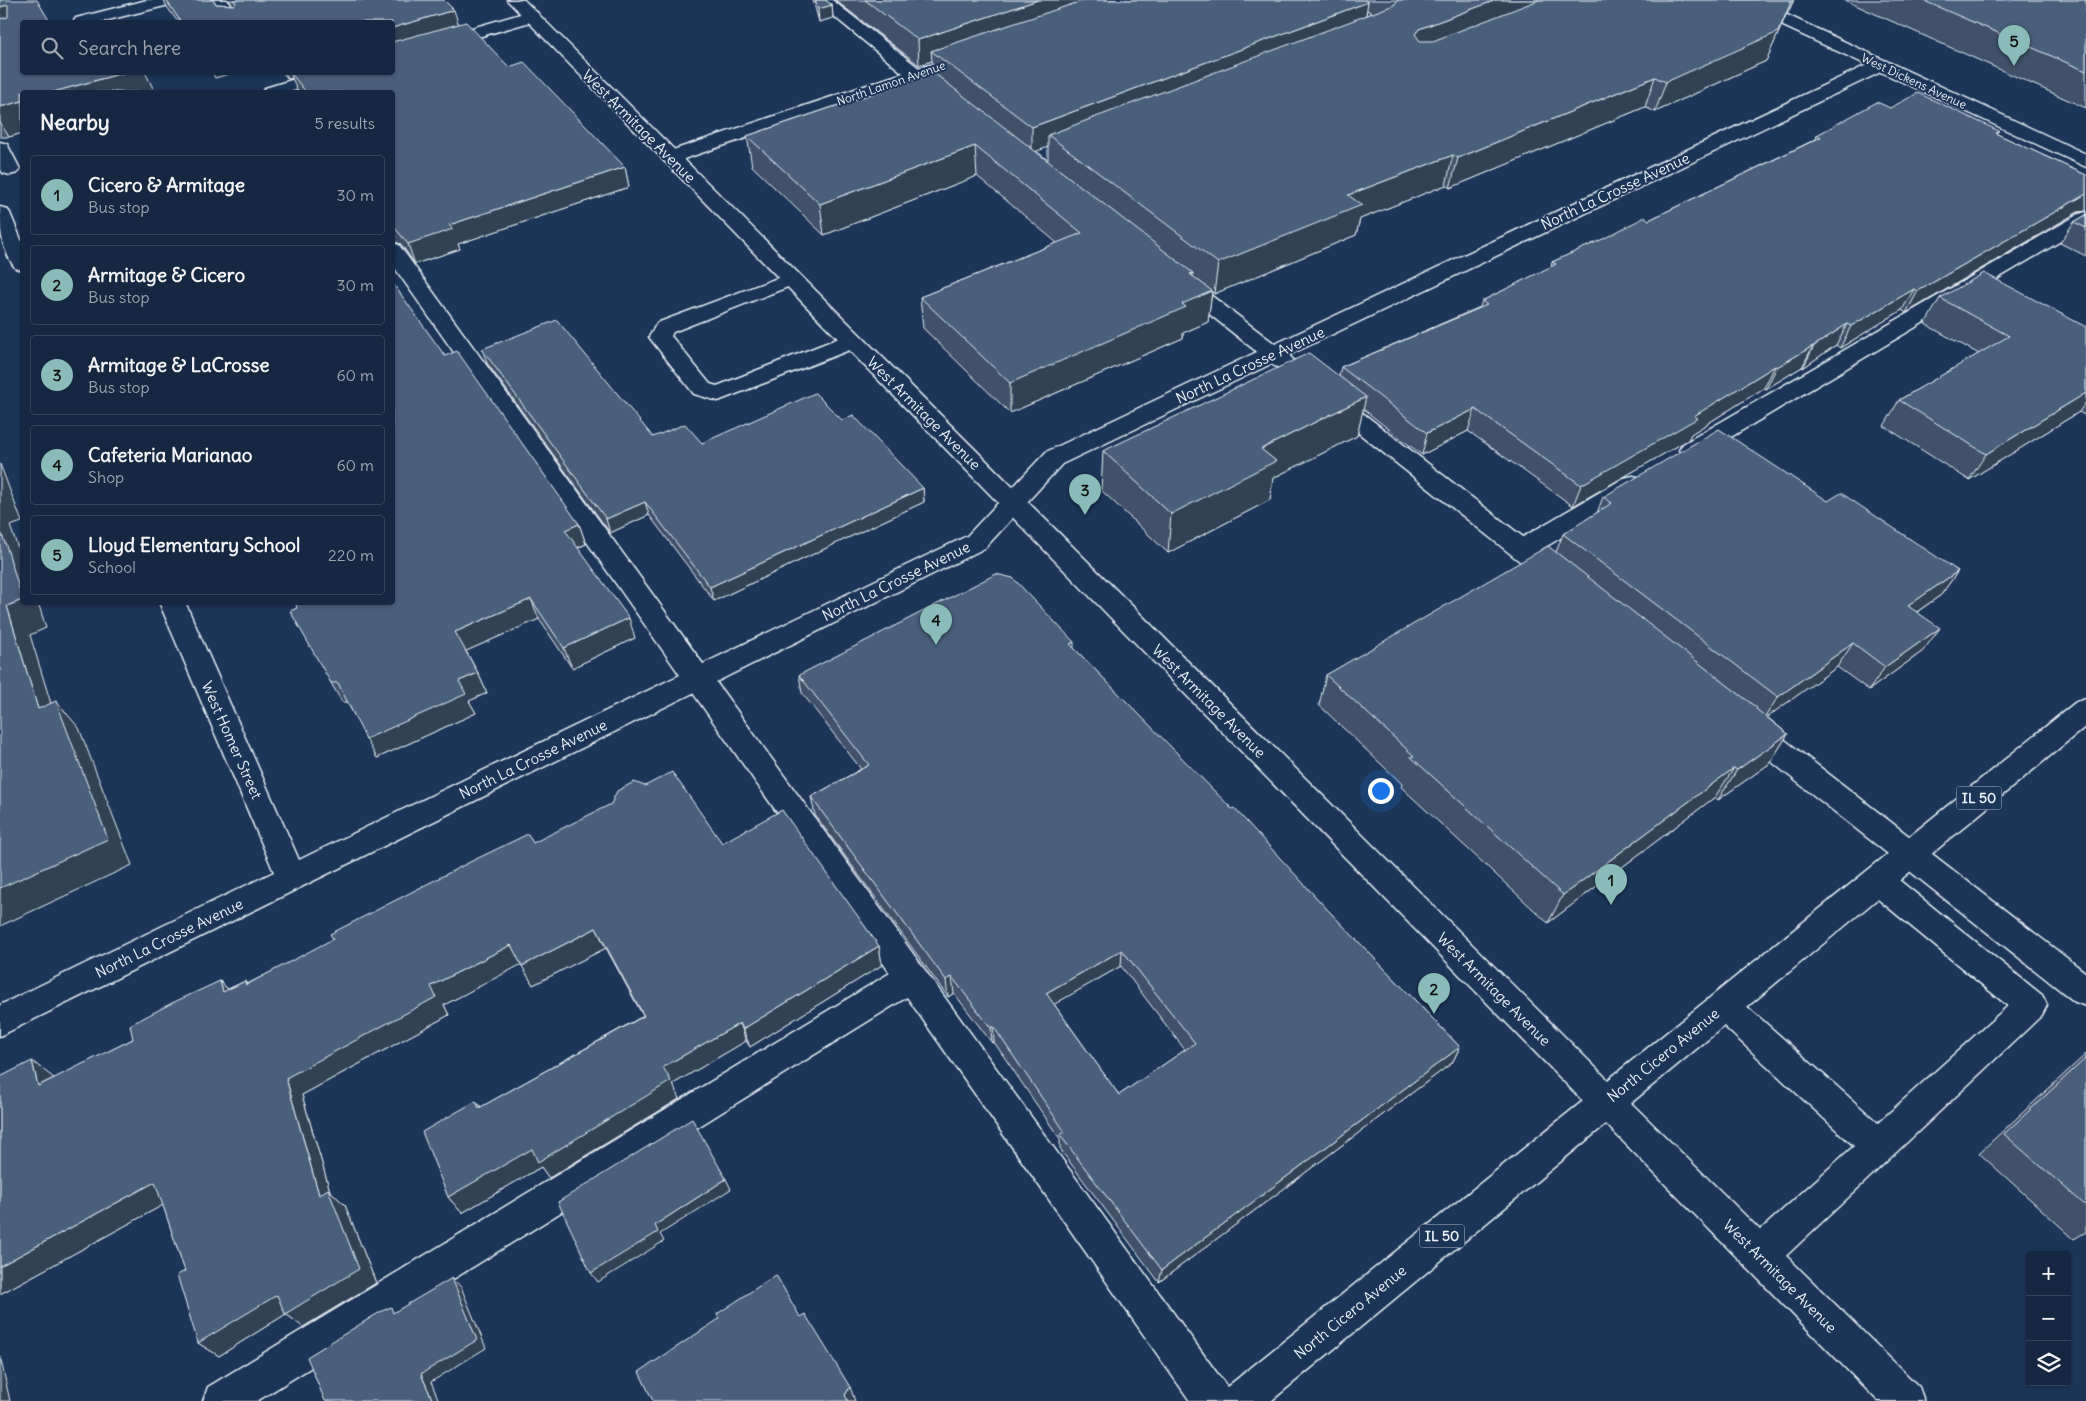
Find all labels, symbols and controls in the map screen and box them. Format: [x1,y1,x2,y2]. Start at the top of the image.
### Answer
search box [20,20,395,75]
pin: 5 [1998,25,2030,66]
icon: search [38,34,66,62]
text: Search here [78,36,181,60]
street label: West Dickens Avenue [1859,50,1969,112]
street label: North Lamon Avenue [835,57,947,109]
street label: West Armitage Avenue [578,65,700,187]
text: Nearby [40,109,110,136]
text: 5 results [314,113,375,133]
street label: North La Crosse Avenue [1538,148,1692,234]
text: Cicero & Armitage [88,173,245,197]
text: 1 [54,185,60,205]
text: 30 m [337,185,374,205]
text: Bus stop [88,197,150,217]
text: Armitage & Cicero [88,263,245,287]
text: 2 [53,275,61,295]
text: 30 m [337,275,374,295]
text: Bus stop [88,287,150,307]
street label: North La Crosse Avenue [1173,322,1327,408]
street label: West Armitage Avenue [863,352,985,474]
text: Armitage & LaCrosse [88,353,270,377]
text: 3 [52,365,62,385]
text: 60 m [336,365,374,385]
text: Bus stop [88,377,150,397]
text: Cafeteria Marianao [88,443,252,467]
text: 4 [52,455,62,475]
text: 60 m [336,455,374,475]
text: Shop [88,467,124,487]
pin: 3 [1069,474,1101,515]
text: Lloyd Elementary School [88,533,300,557]
street label: North La Crosse Avenue [819,537,973,625]
text: 5 [52,545,62,565]
text: 220 m [328,545,374,565]
text: School [88,557,136,577]
pin: 4 [920,604,952,645]
street label: West Armitage Avenue [1148,640,1270,762]
street label: West Homer Street [198,678,266,802]
street label: North La Crosse Avenue [456,715,610,803]
your location [1368,778,1394,804]
road number: IL 50 [1956,786,2002,810]
pin: 1 [1595,864,1627,905]
street label: North La Crosse Avenue [92,894,246,982]
street label: West Armitage Avenue [1433,928,1555,1050]
pin: 2 [1418,973,1450,1014]
street label: North Cicero Avenue [1603,1004,1723,1106]
street label: West Armitage Avenue [1719,1215,1841,1337]
road number: IL 50 [1420,1224,1464,1248]
map controls [2026,1251,2071,1386]
button: + [2026,1251,2071,1296]
street label: North Cicero Avenue [1290,1261,1410,1363]
button: − [2026,1296,2071,1341]
button: layers [2026,1341,2071,1386]

